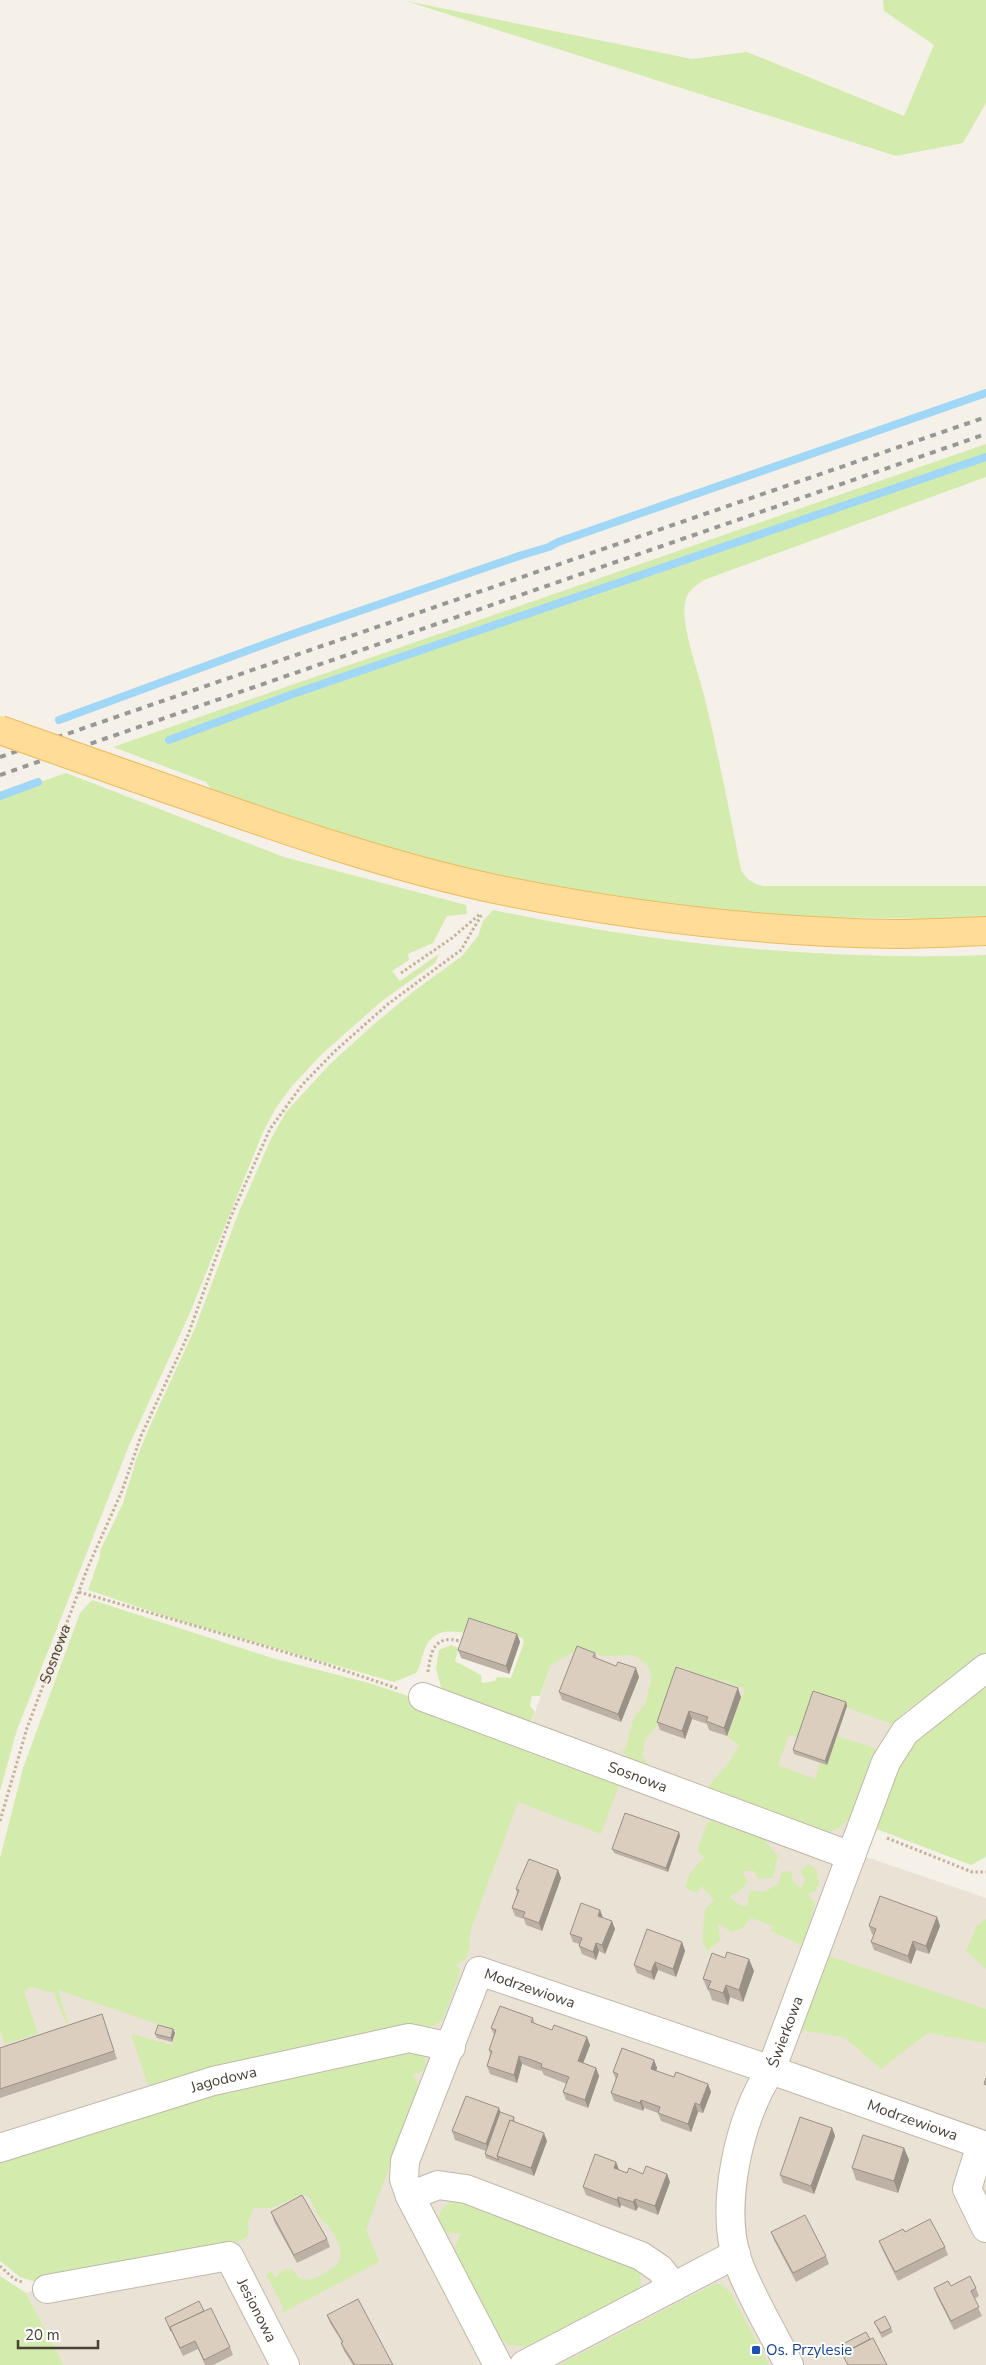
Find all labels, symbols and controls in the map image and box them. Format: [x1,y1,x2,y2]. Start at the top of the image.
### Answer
street label: Sosnowa [35,1621,75,1686]
street label: Sosnowa [605,1757,670,1797]
street label: Modrzewiowa [482,1963,578,2013]
street label: Świerkowa [762,1993,808,2070]
street label: Jagodowa [187,2062,259,2098]
street label: Modrzewiowa [865,2095,961,2145]
street label: Jesionowa [232,2274,282,2346]
scale bar [18,2318,98,2350]
text: 20 m [25,2325,60,2345]
place label: Os. Przylesie [766,2340,852,2360]
marker: Os. Przylesie [750,2344,762,2356]

